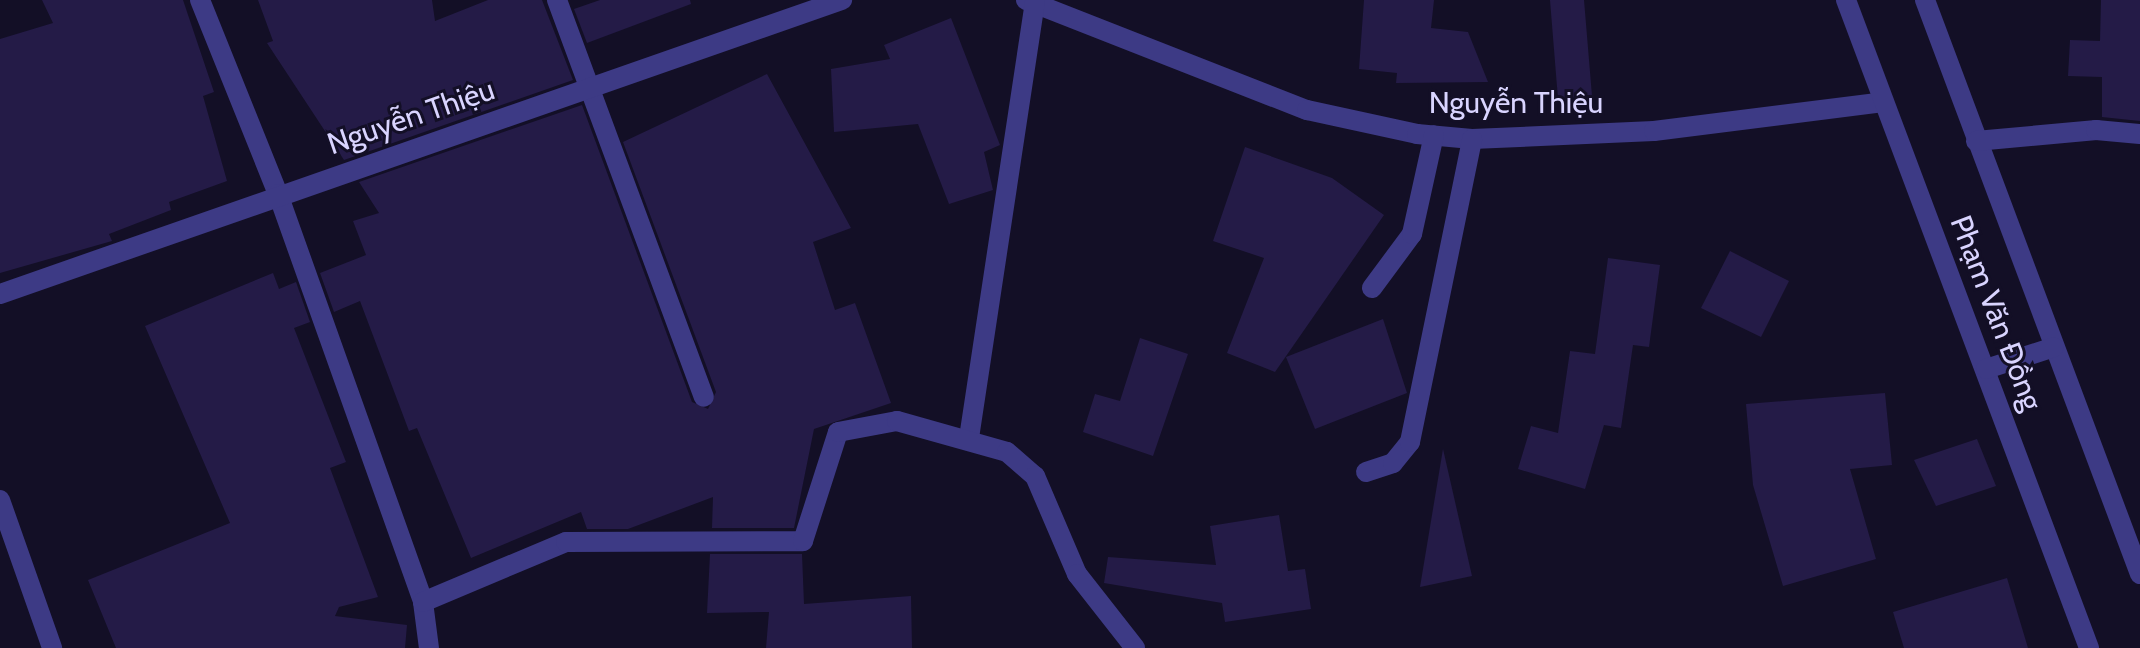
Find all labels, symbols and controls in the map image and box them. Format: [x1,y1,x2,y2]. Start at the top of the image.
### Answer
street label: Nguyễn Thiệu [323,72,499,162]
street label: Nguyễn Thiệu [1429,85,1603,121]
street label: Phạm Văn Đồng [1942,210,2050,416]

